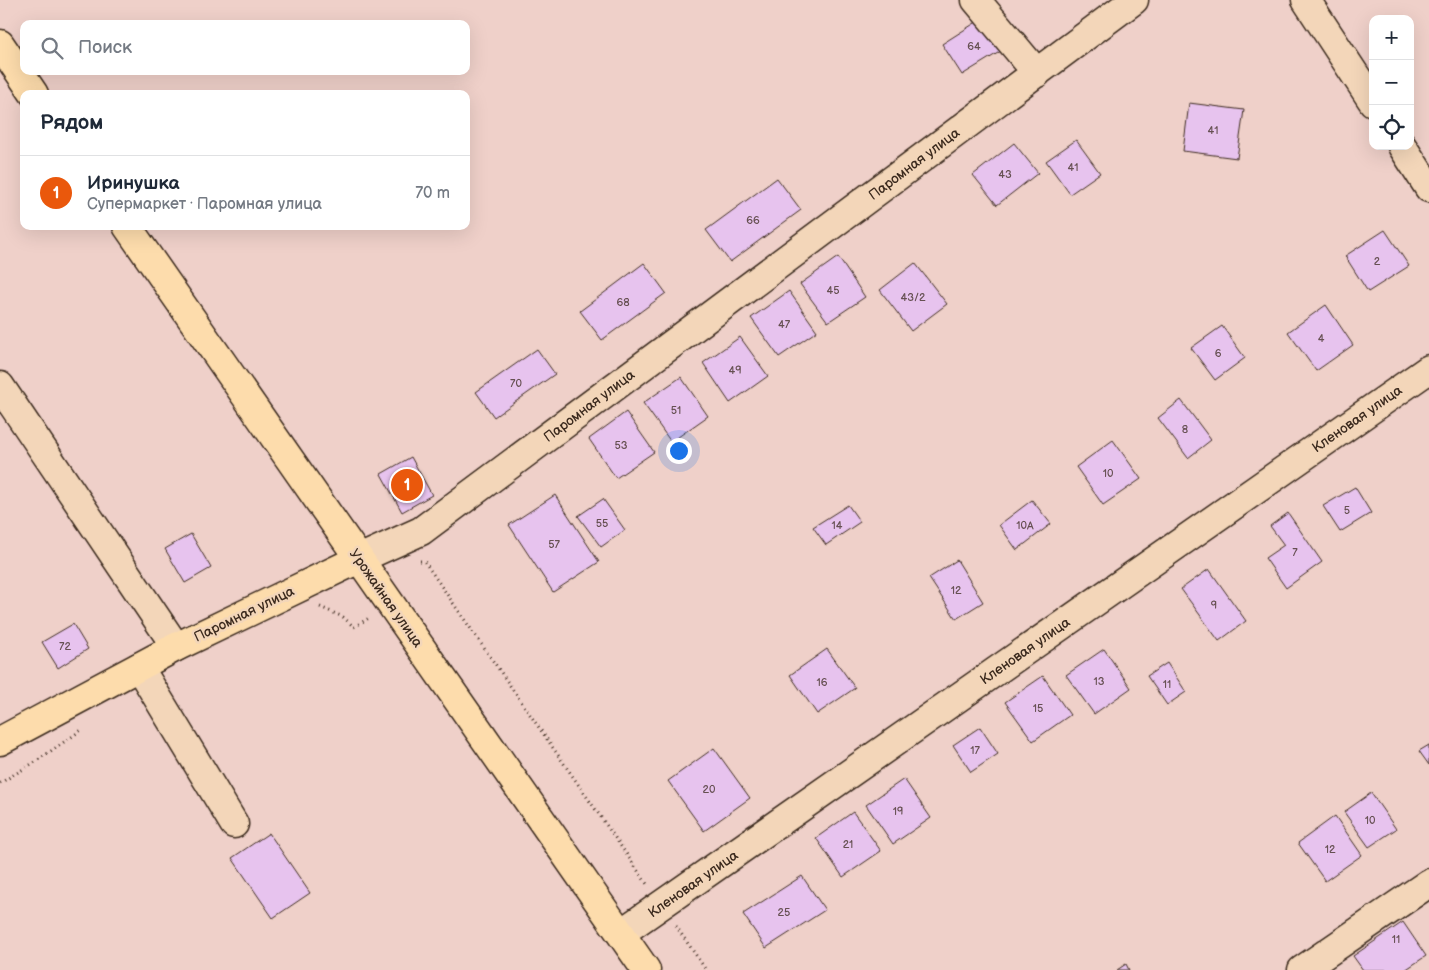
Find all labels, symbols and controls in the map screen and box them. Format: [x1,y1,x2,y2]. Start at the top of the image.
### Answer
map controls [1369,15,1414,150]
button: + [1369,15,1414,60]
search box [20,20,470,75]
icon: search [38,34,66,62]
text: Поиск [78,36,132,59]
house number: 64 [967,40,981,53]
button: − [1369,60,1414,105]
button: locate [1369,105,1414,150]
text: Рядом [40,110,103,135]
street label: Паромная улица [865,124,963,204]
house number: 41 [1208,124,1218,137]
house number: 41 [1068,161,1078,174]
house number: 43 [998,168,1012,181]
text: Иринушка [87,172,180,195]
text: 1 [53,184,59,203]
text: 70 m [415,184,450,203]
text: Супермаркет · Паромная улица [87,195,322,214]
house number: 66 [746,214,760,227]
house number: 2 [1374,255,1381,268]
house number: 45 [826,284,840,297]
house number: 43/2 [901,291,926,304]
house number: 68 [616,296,630,309]
house number: 47 [778,318,791,331]
house number: 4 [1318,332,1325,345]
house number: 6 [1215,347,1222,360]
house number: 49 [728,364,742,377]
street label: Паромная улица [540,366,638,446]
house number: 70 [510,377,522,390]
street label: Кленовая улица [1309,381,1406,456]
house number: 51 [671,404,681,417]
house number: 8 [1182,423,1188,436]
your location [666,438,692,464]
house number: 53 [614,439,628,452]
pin: 1 [391,466,423,504]
house number: 10 [1103,467,1114,480]
house number: 5 [1344,504,1350,517]
house number: 55 [596,517,608,530]
house number: 14 [832,519,843,532]
house number: 10А [1016,519,1034,532]
house number: 57 [548,538,560,551]
street label: Урожайная улица [346,545,427,651]
house number: 7 [1292,546,1298,559]
street label: Паромная улица [191,582,298,646]
house number: 12 [951,584,962,597]
house number: 9 [1211,599,1217,612]
street label: Кленовая улица [977,613,1074,688]
house number: 72 [59,640,71,653]
house number: 13 [1093,675,1105,688]
house number: 16 [817,676,828,689]
house number: 11 [1163,678,1171,691]
house number: 15 [1033,702,1043,715]
house number: 17 [970,744,980,757]
house number: 20 [703,783,716,796]
house number: 19 [893,805,903,818]
house number: 10 [1365,814,1376,827]
house number: 21 [843,838,853,851]
house number: 12 [1325,843,1336,856]
street label: Кленовая улица [645,846,742,921]
house number: 25 [778,906,790,919]
house number: 11 [1392,933,1400,946]

